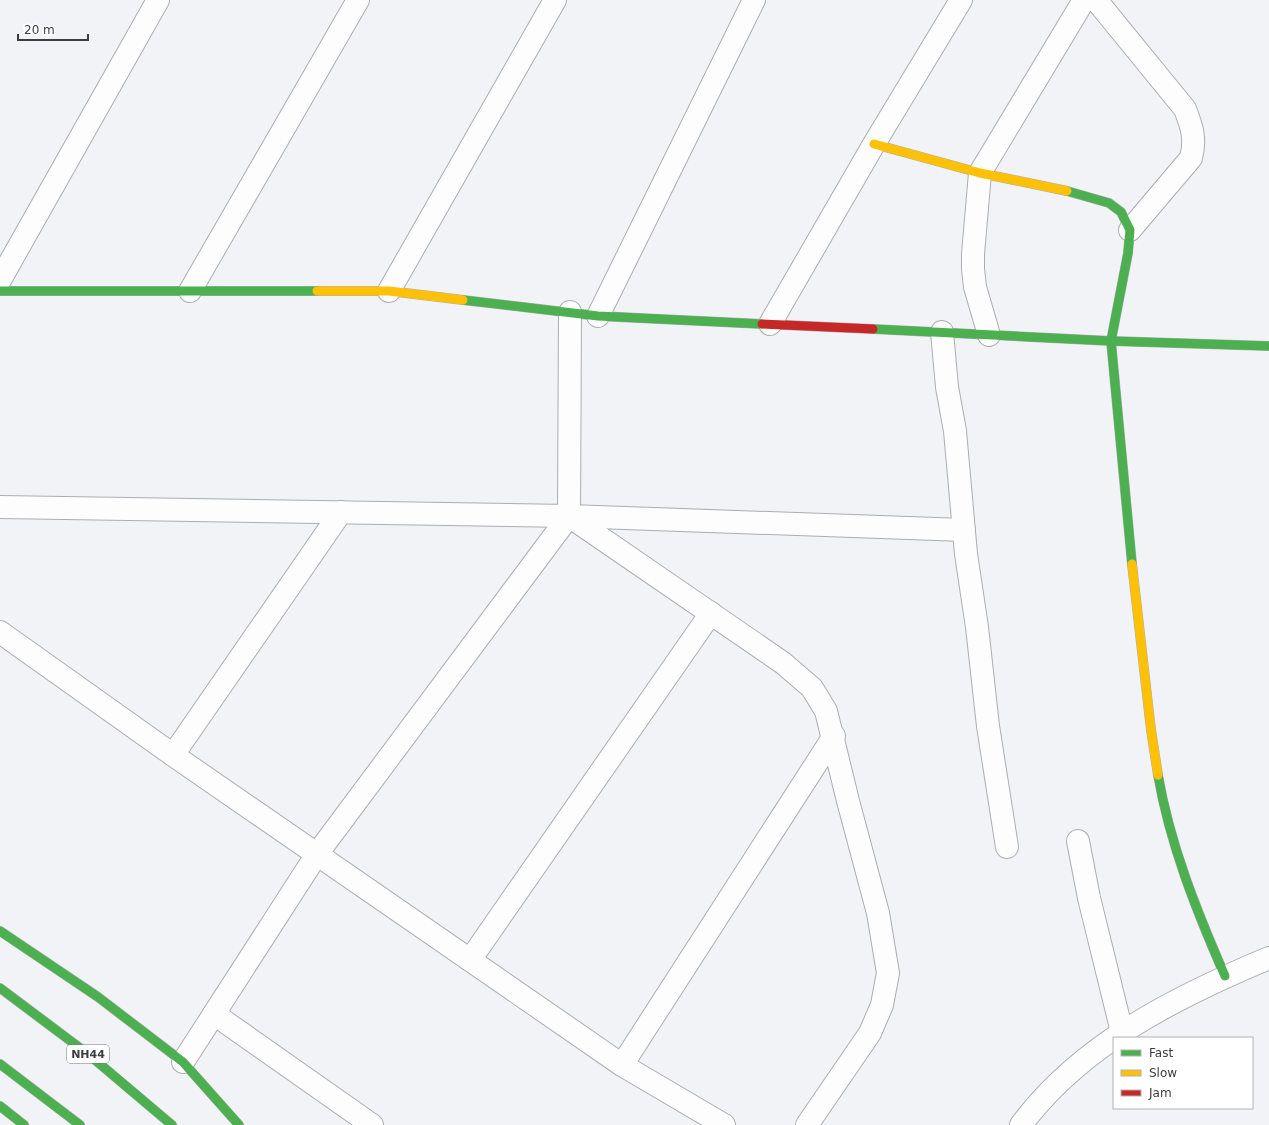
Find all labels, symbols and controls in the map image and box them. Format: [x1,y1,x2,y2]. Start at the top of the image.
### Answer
scale bar [18,16,88,42]
text: 20 m [24,23,55,37]
legend [1113,1037,1253,1109]
road number: NH44 [67,1045,109,1063]
text: Fast [1149,1046,1173,1060]
text: Slow [1149,1066,1177,1080]
text: Jam [1148,1086,1172,1100]

